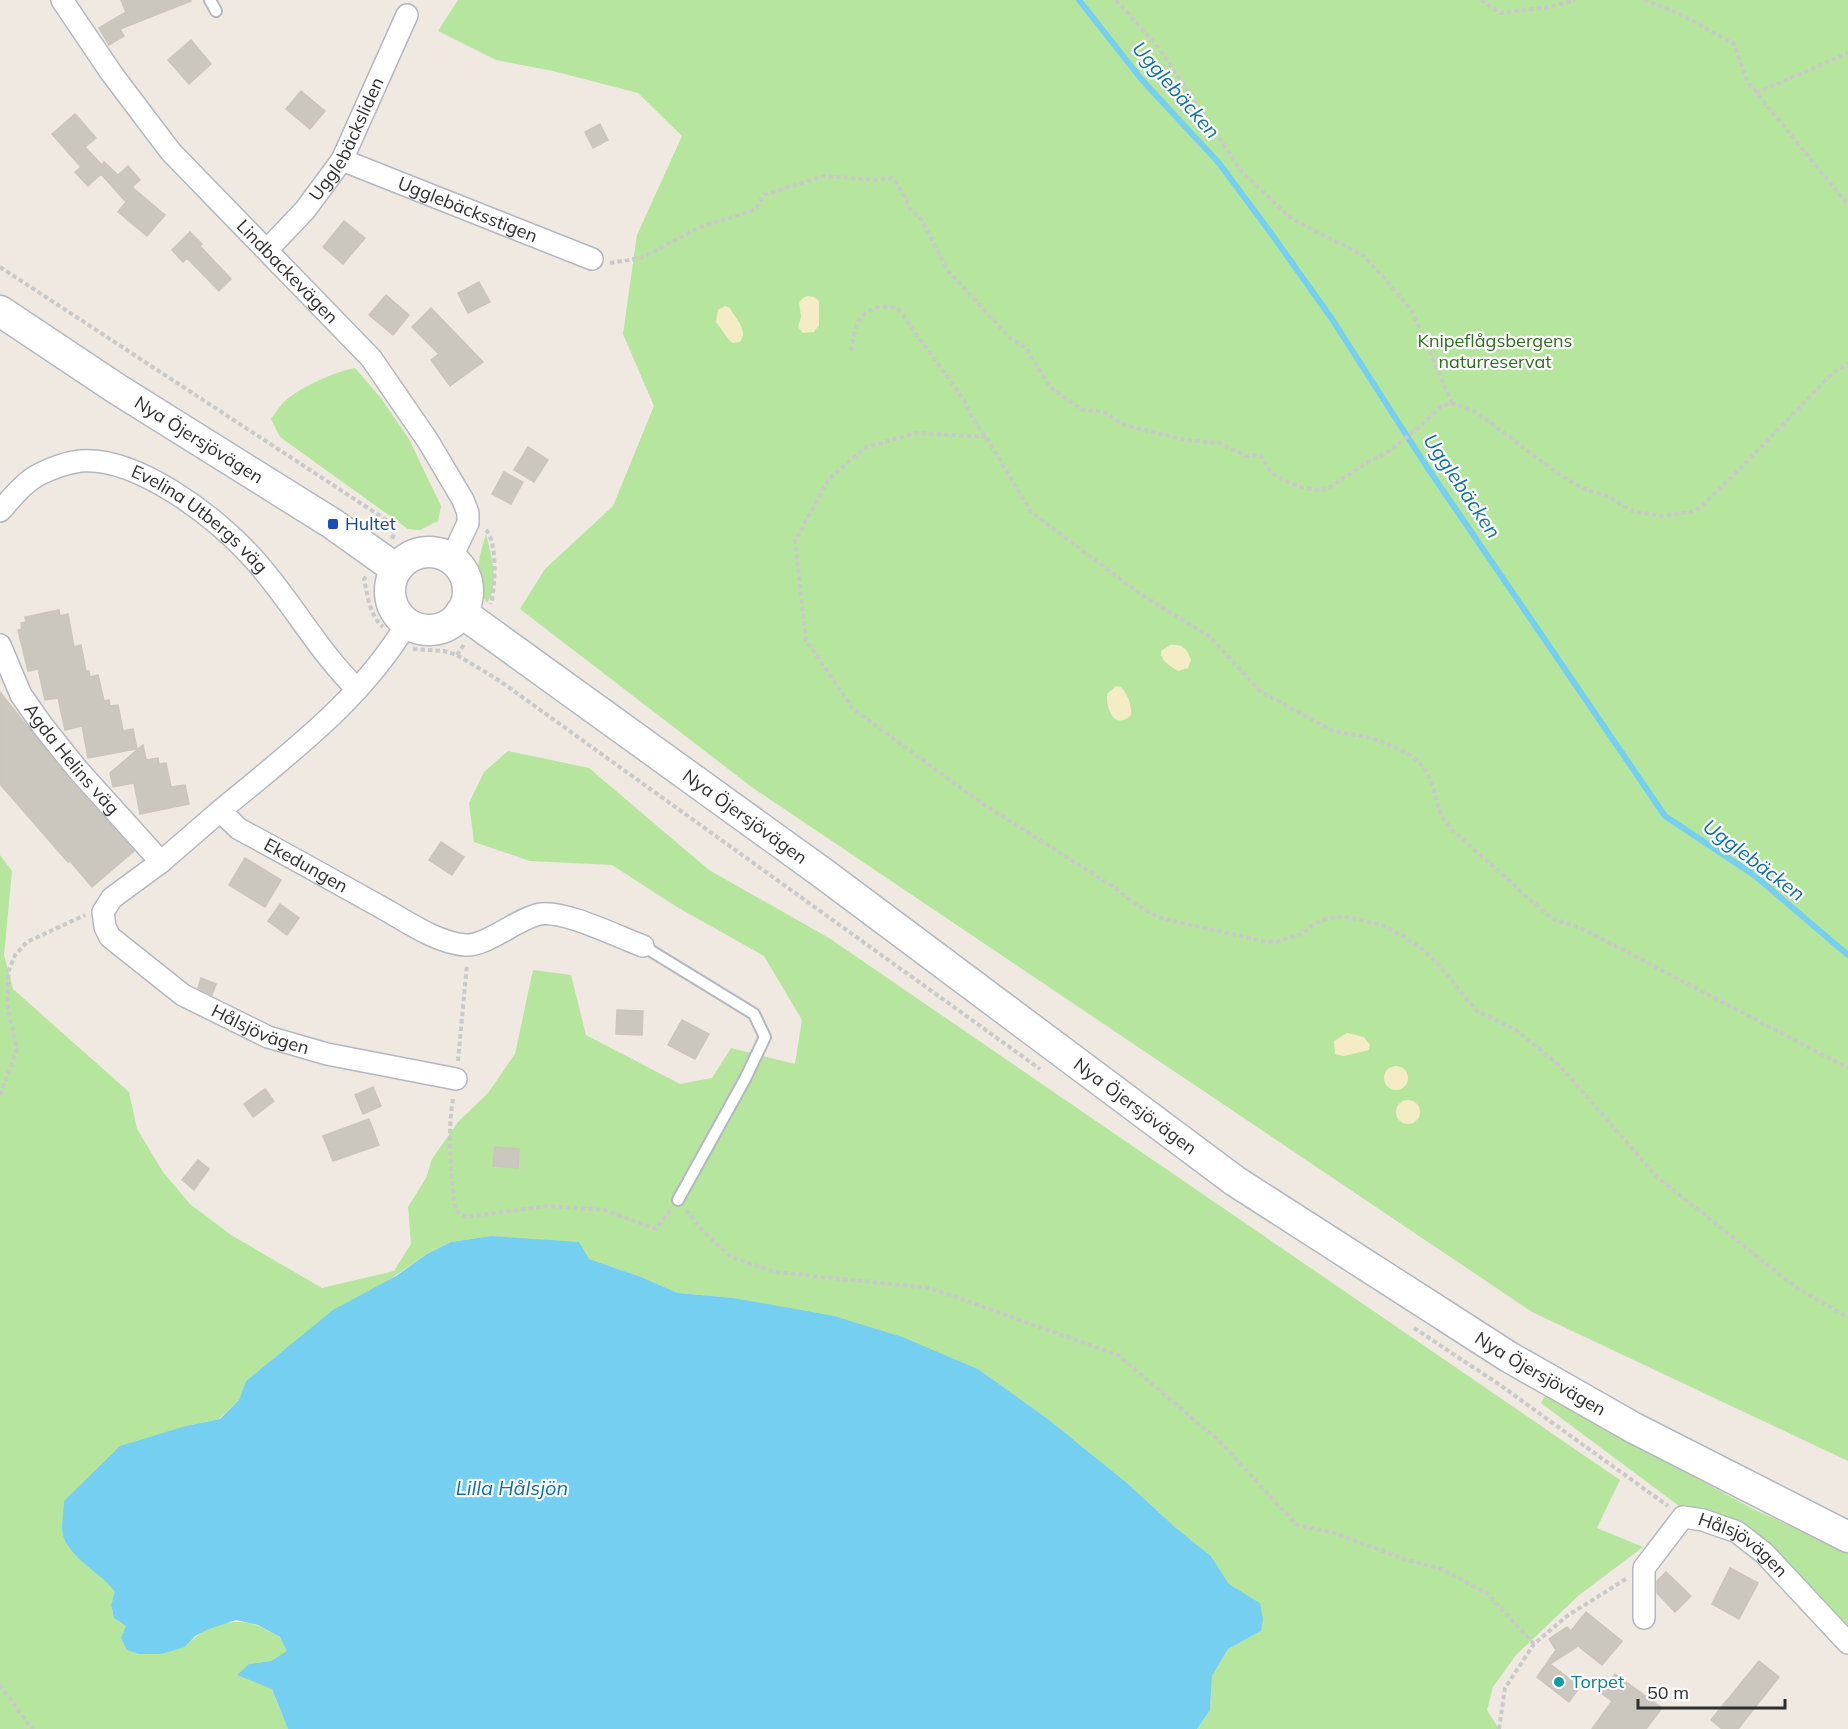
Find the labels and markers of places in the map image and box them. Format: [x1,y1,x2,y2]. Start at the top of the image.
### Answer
place label: Hultet [345,512,396,535]
marker: Hultet [326,517,340,531]
place label: Torpet [1571,1670,1624,1693]
marker: Torpet [1552,1675,1566,1689]

